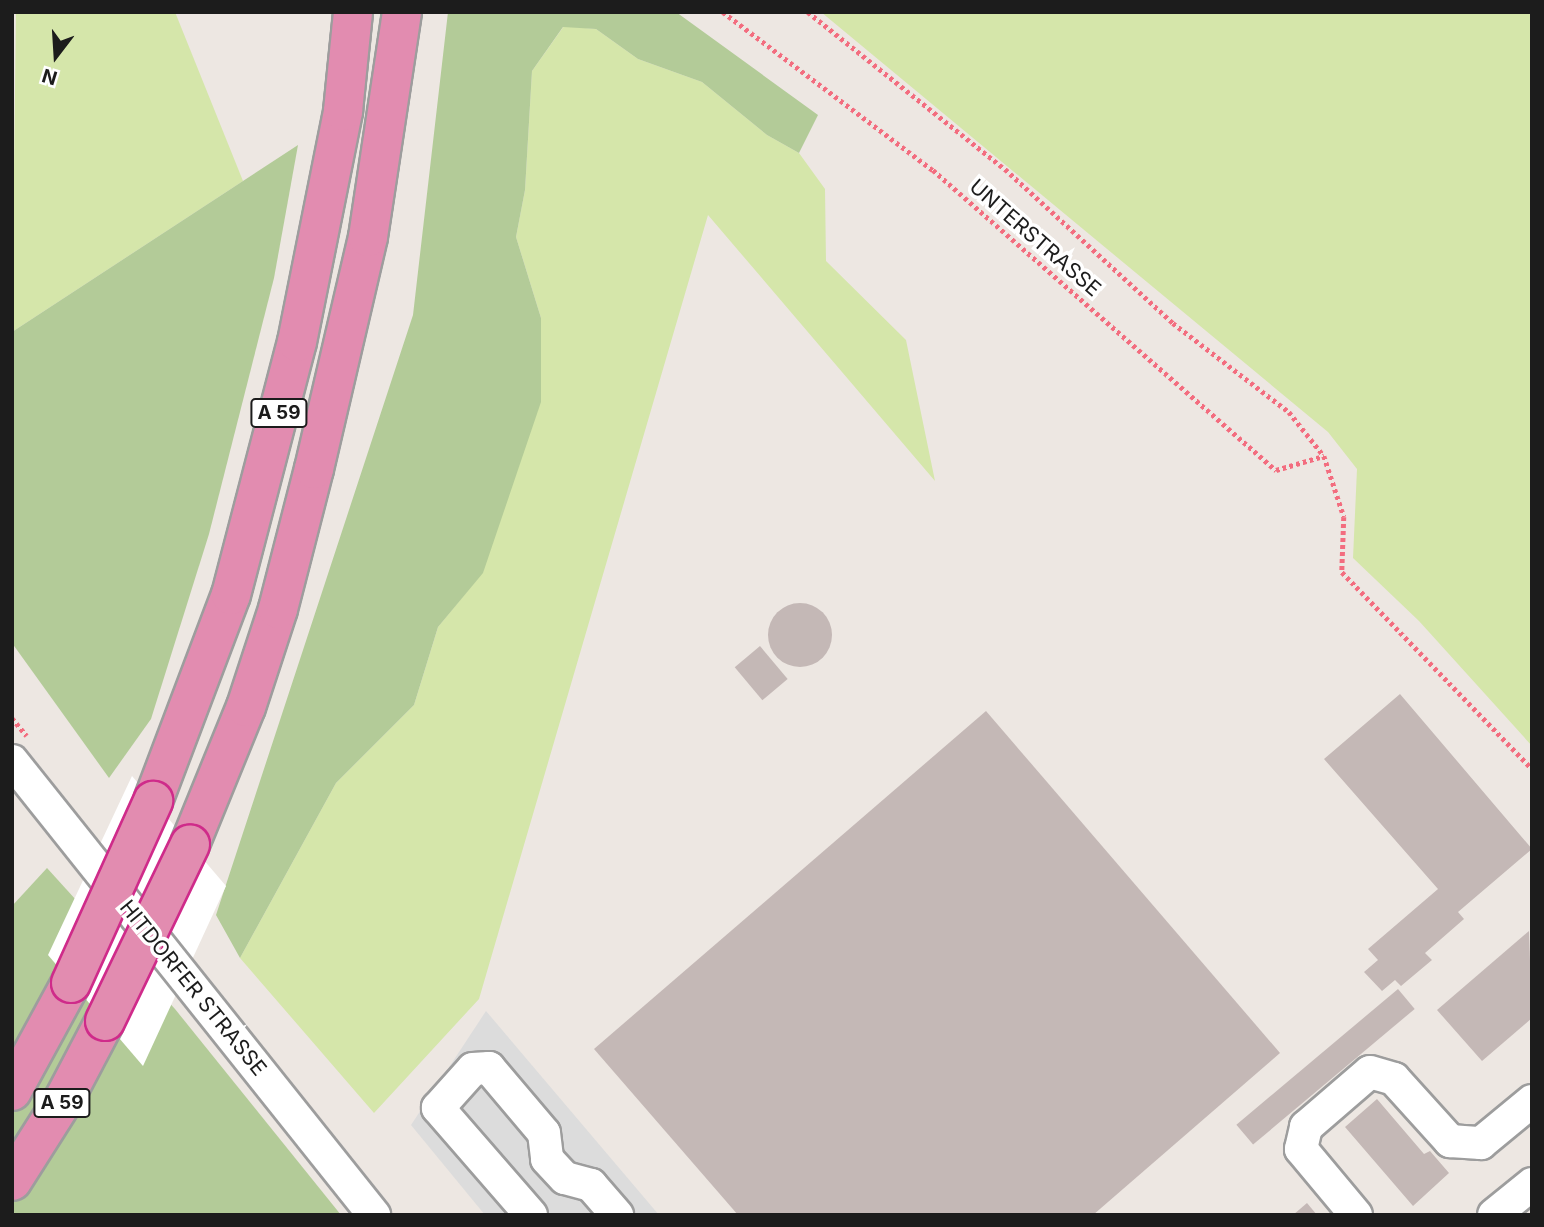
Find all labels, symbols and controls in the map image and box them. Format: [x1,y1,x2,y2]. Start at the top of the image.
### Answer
north arrow [21,21,91,91]
text: N [39,63,60,90]
street label: UNTERSTRASSE [964,174,1106,302]
road number: A 59 [249,398,309,428]
street label: HITDORFER STRASSE [114,895,272,1081]
road number: A 59 [32,1088,92,1119]

